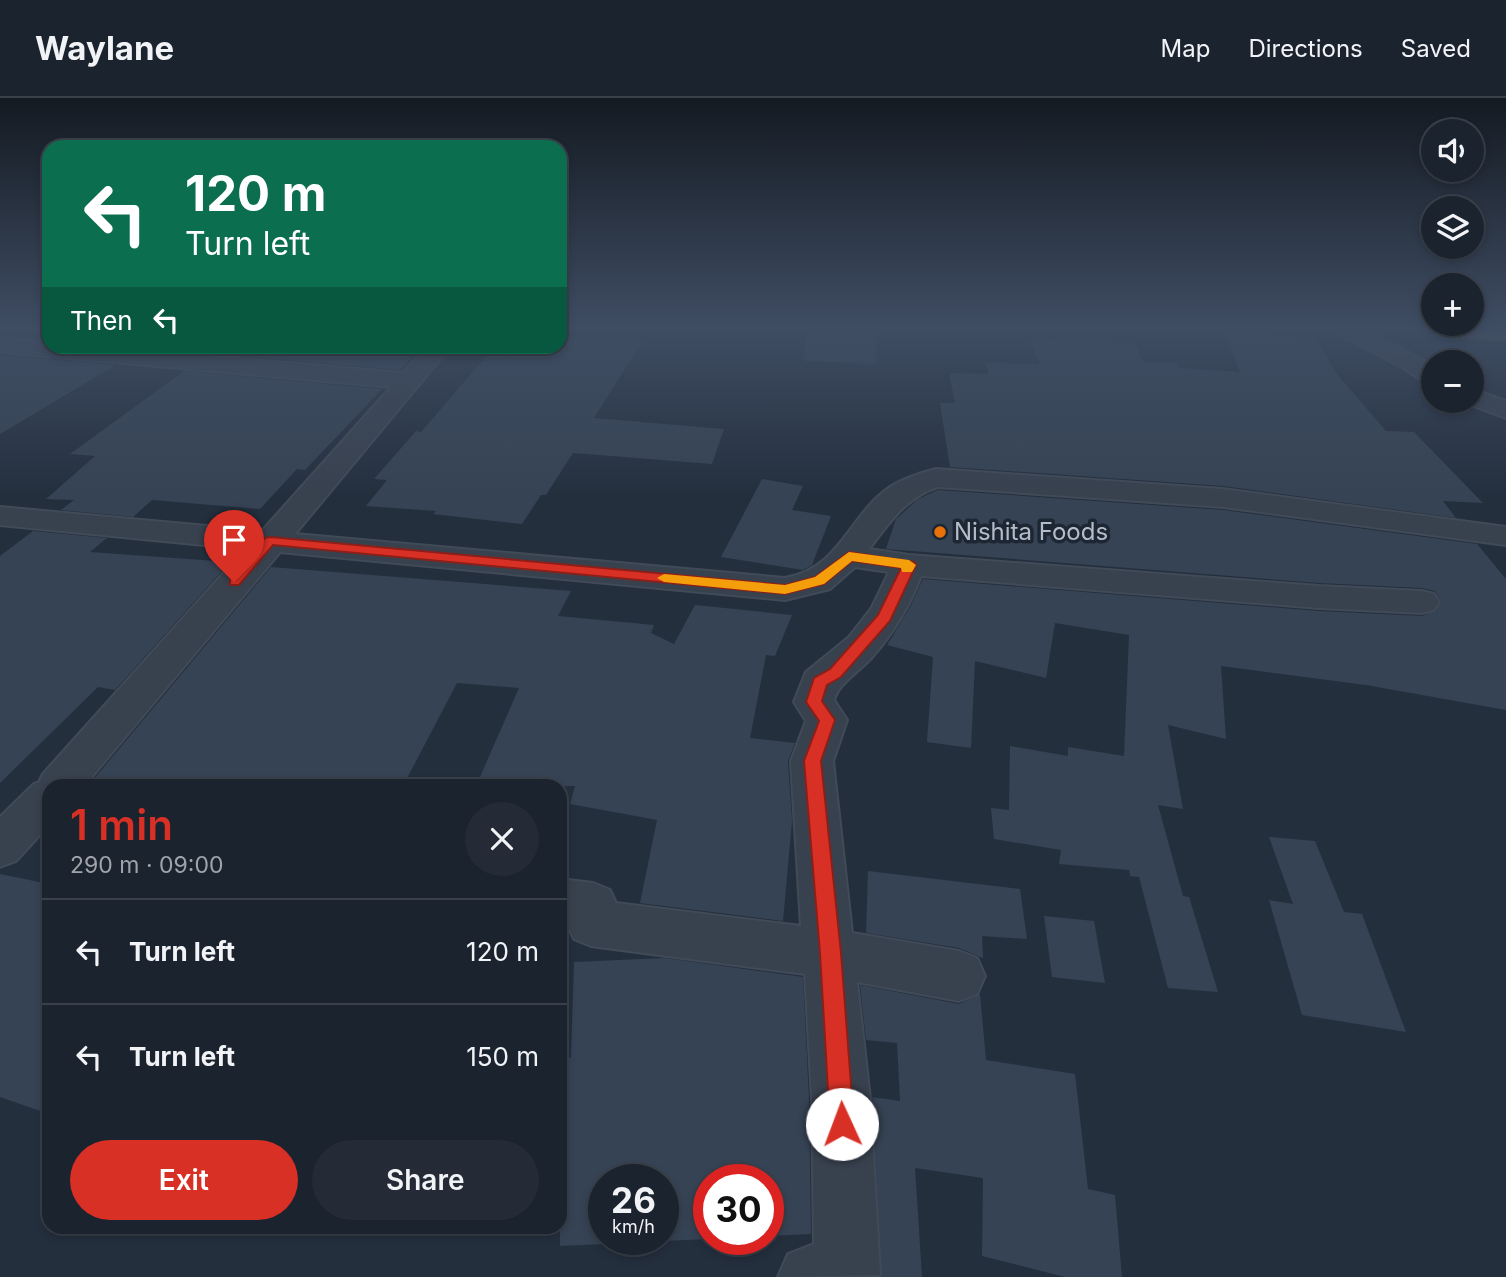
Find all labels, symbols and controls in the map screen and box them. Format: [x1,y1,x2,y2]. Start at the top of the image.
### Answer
text: Waylane [35,28,174,68]
text: Map [1161,34,1210,63]
text: Directions [1248,34,1363,63]
text: Saved [1401,34,1471,63]
map controls [1421,119,1484,413]
button: sound [1421,119,1484,182]
text: 120 m [185,164,326,223]
icon: left [70,168,161,259]
button: layers [1421,196,1484,259]
text: Turn left [185,224,310,263]
button: + [1421,273,1484,336]
icon: left [147,301,185,339]
text: Then [70,305,133,336]
button: − [1421,350,1484,413]
pin [204,510,264,582]
place label: Nishita Foods [954,517,1108,546]
icon: arrive [215,521,253,559]
marker: Nishita Foods [932,524,948,540]
text: 1 min [70,799,173,850]
button: close [465,802,539,876]
text: 290 m · 09:00 [70,851,223,879]
icon: left [70,933,108,971]
text: Turn left [129,936,235,967]
text: 120 m [466,936,539,967]
icon: left [70,1038,108,1076]
text: Turn left [129,1041,235,1072]
text: 150 m [466,1041,539,1072]
position arrow [805,1087,879,1161]
button: Exit [70,1140,298,1220]
button: Share [312,1140,539,1220]
speed limit sign: 30 [693,1164,784,1255]
text: 26 [611,1179,656,1221]
text: km/h [612,1216,655,1237]

